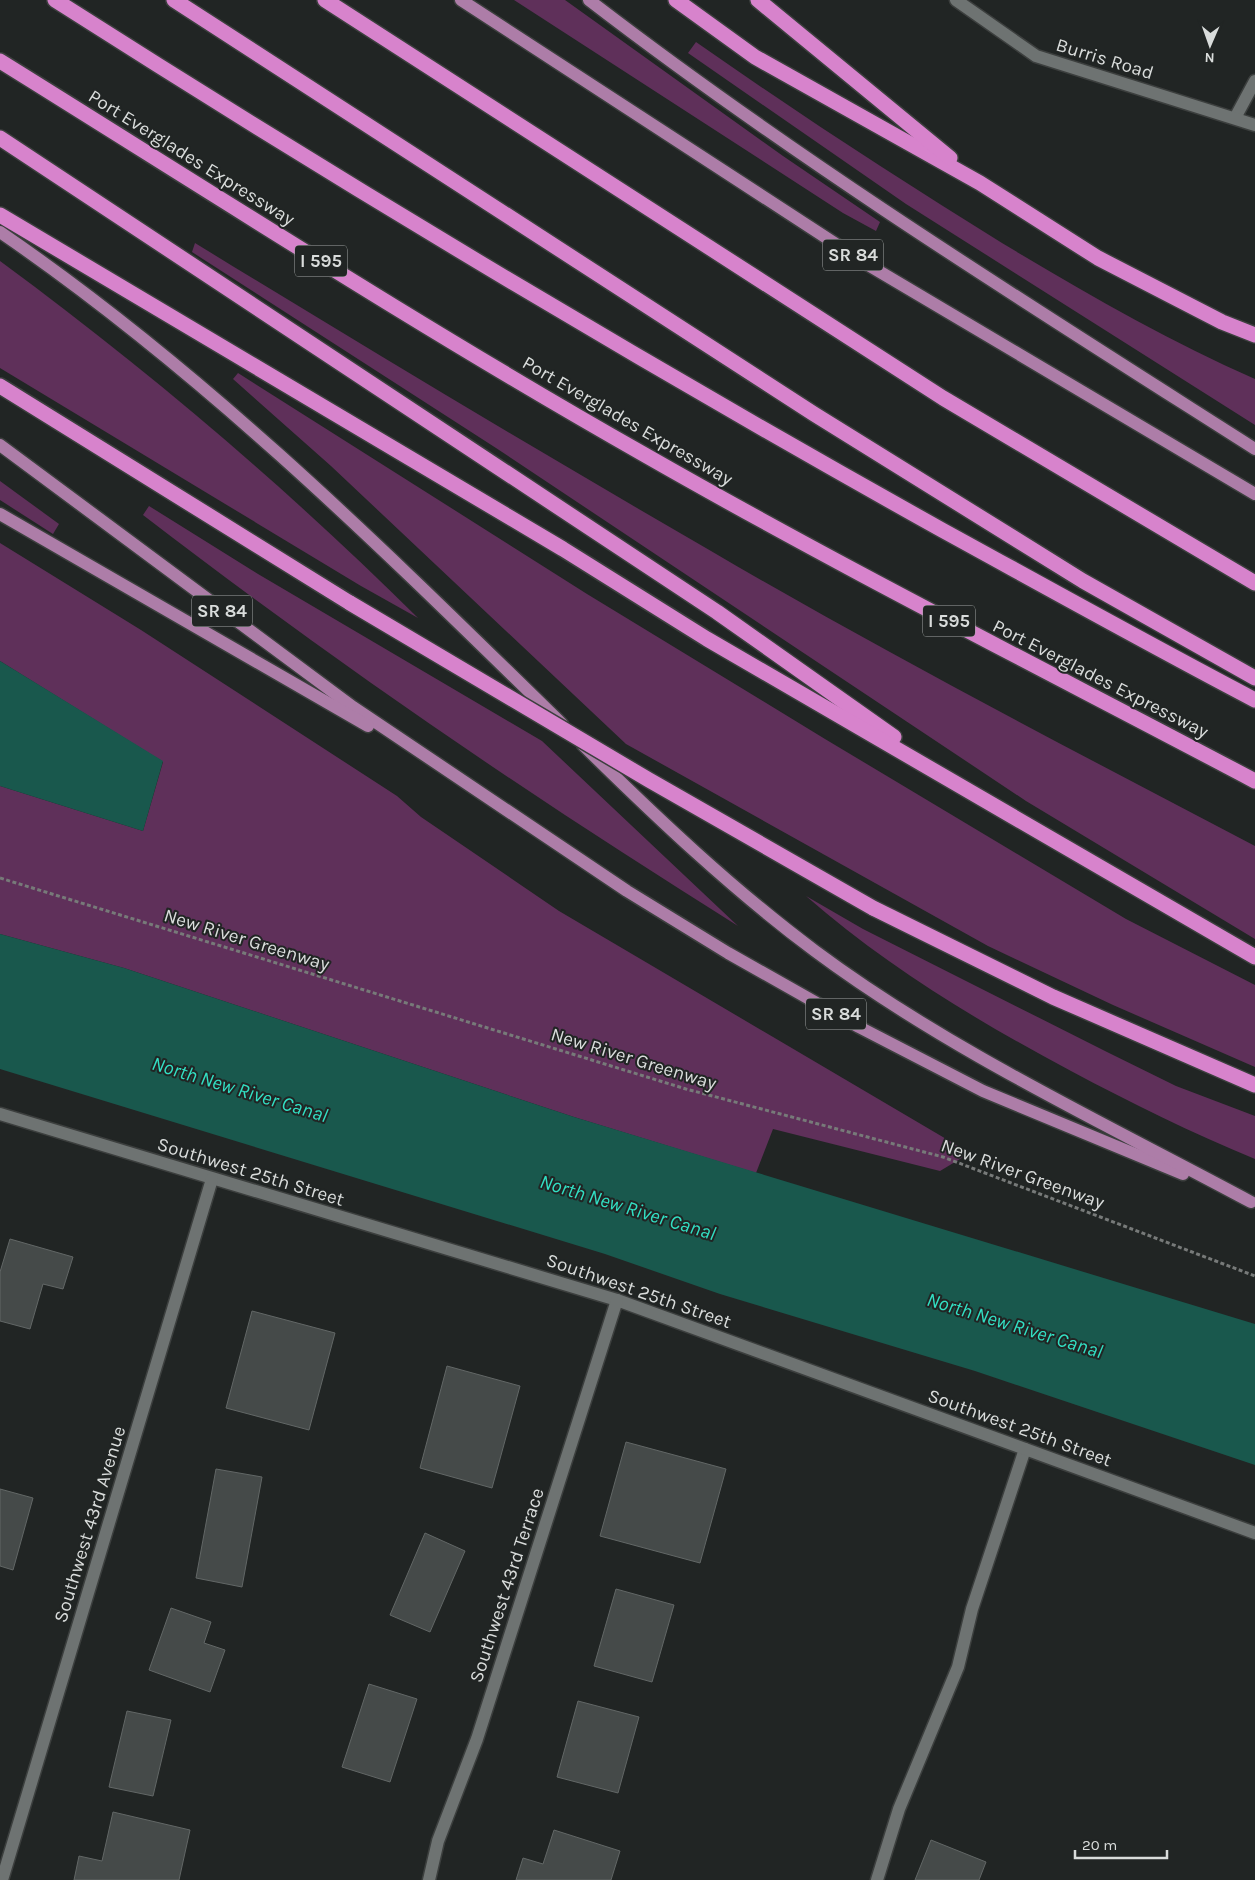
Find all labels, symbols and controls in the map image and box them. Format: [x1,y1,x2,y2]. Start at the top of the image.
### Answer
north arrow [1185,20,1235,70]
street label: Burris Road [1053,34,1156,84]
text: N [1204,49,1215,66]
street label: Port Everglades Expressway [84,85,299,231]
road number: SR 84 [823,240,883,270]
road number: I 595 [295,246,347,276]
street label: Port Everglades Expressway [518,352,737,490]
road number: SR 84 [192,596,252,626]
road number: I 595 [923,606,975,636]
street label: Port Everglades Expressway [989,615,1212,743]
street label: New River Greenway [161,904,332,976]
road number: SR 84 [806,999,866,1030]
street label: New River Greenway [548,1023,719,1095]
water label: North New River Canal [149,1052,331,1127]
street label: Southwest 25th Street [155,1133,347,1211]
street label: New River Greenway [938,1134,1107,1214]
water label: North New River Canal [537,1170,719,1245]
street label: Southwest 25th Street [543,1249,734,1333]
water label: North New River Canal [924,1288,1106,1363]
street label: Southwest 25th Street [925,1384,1115,1471]
street label: Southwest 43rd Avenue [50,1423,130,1625]
street label: Southwest 43rd Terrace [465,1485,549,1685]
scale bar [1075,1828,1168,1860]
text: 20 m [1082,1836,1117,1854]

